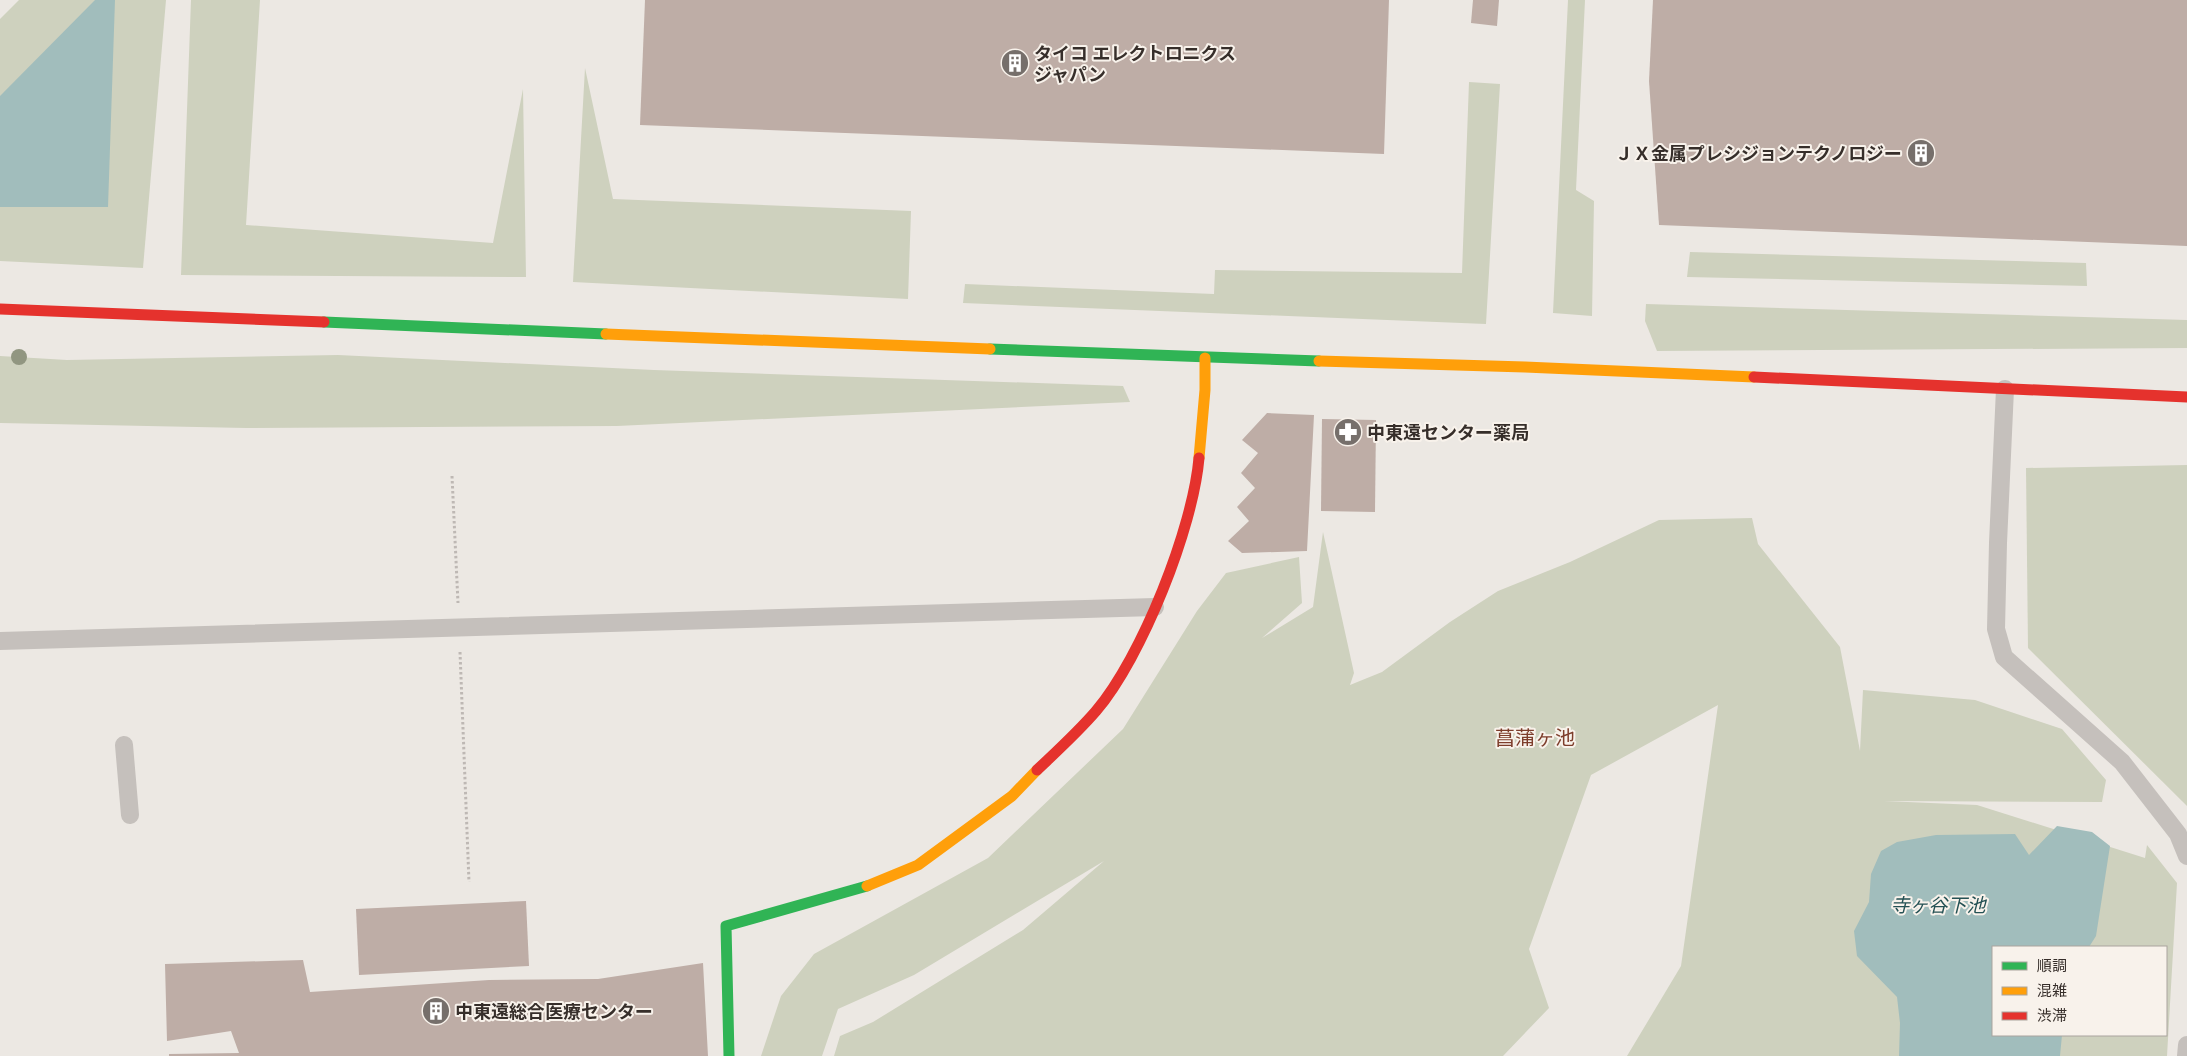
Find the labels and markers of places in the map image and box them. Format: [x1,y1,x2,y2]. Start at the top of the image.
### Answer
place label: タイコ エレクトロニクス ジャパン [1034,42,1236,86]
building icon: タイコ エレクトロニクス ジャパン [1000,48,1030,78]
building icon: ＪＸ金属プレシジョンテクノロジー [1906,138,1936,168]
place label: ＪＸ金属プレシジョンテクノロジー [1615,142,1902,165]
pharmacy icon: 中東遠センター薬局 [1333,417,1363,447]
place label: 中東遠センター薬局 [1367,421,1529,444]
building icon: 中東遠総合医療センター [421,996,451,1026]
place label: 中東遠総合医療センター [455,1000,653,1023]

